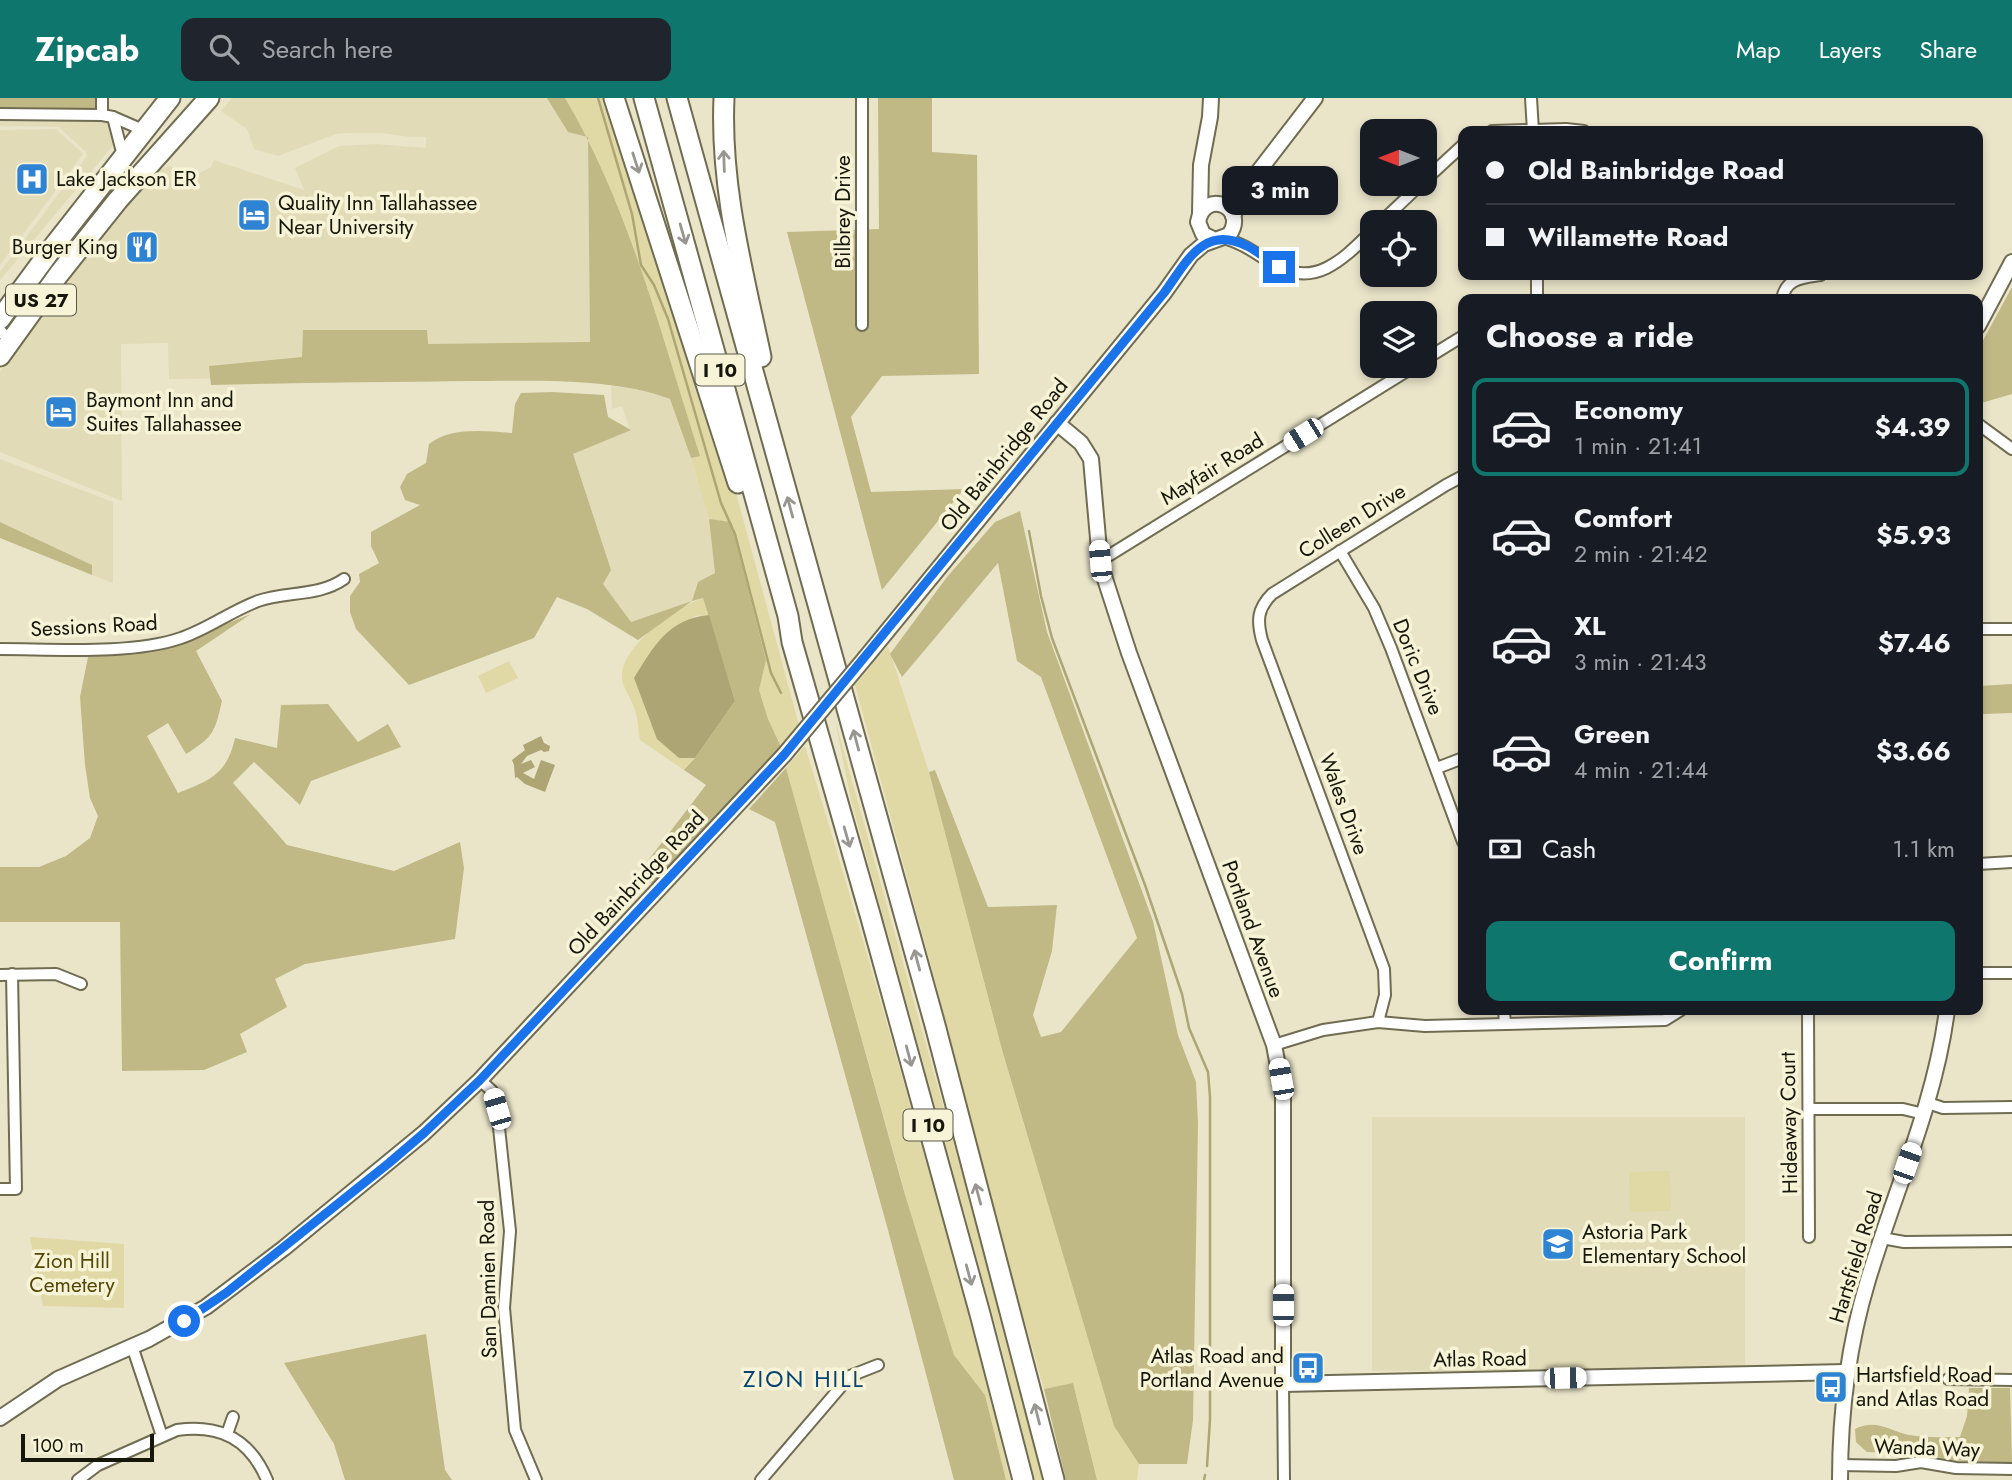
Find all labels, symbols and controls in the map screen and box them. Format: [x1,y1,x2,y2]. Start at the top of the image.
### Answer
search box [181,18,671,81]
text: Zipcab [35,26,139,73]
icon: search [205,30,243,68]
text: Search here [261,30,393,68]
text: Map [1736,32,1781,67]
text: Layers [1819,32,1881,67]
text: Share [1919,32,1977,67]
north arrow [1360,119,1437,196]
map controls [1360,119,1437,378]
one-way arrow [717,149,731,172]
one-way arrow [630,151,643,173]
text: Old Bainbridge Road [1528,151,1784,189]
street label: Bilbrey Drive [828,155,858,269]
hospital icon: Lake Jackson ER [13,160,51,198]
place label: Lake Jackson ER [56,164,197,194]
callout: 3 min [1221,166,1337,214]
text: 3 min [1250,173,1310,207]
place label: Quality Inn Tallahassee Near University [278,188,477,242]
hotel icon: Quality Inn Tallahassee Near University [235,196,273,234]
button: locate [1360,210,1437,287]
text: Willamette Road [1528,218,1729,256]
one-way arrow [677,223,690,245]
restaurant icon: Burger King [123,228,161,266]
place label: Burger King [12,232,118,262]
route end [1263,251,1295,283]
road number: US 27 [6,284,76,316]
button: layers [1360,301,1437,378]
text: Choose a ride [1486,313,1694,359]
road number: I 10 [696,354,744,386]
street label: Old Bainbridge Road [933,372,1075,538]
place label: Baymont Inn and Suites Tallahassee [86,385,242,439]
text: Economy [1574,391,1683,429]
hotel icon: Baymont Inn and Suites Tallahassee [42,393,80,431]
icon: car [1490,396,1553,459]
text: $4.39 [1875,408,1951,446]
car [1280,415,1327,455]
street label: Mayfair Road [1155,425,1269,513]
text: 1 min · 21:41 [1574,429,1702,463]
street label: Colleen Drive [1293,476,1411,566]
one-way arrow [782,496,795,518]
text: Comfort [1574,499,1672,537]
icon: car [1490,504,1553,567]
text: $5.93 [1876,516,1951,554]
text: 2 min · 21:42 [1574,537,1708,571]
car [1088,539,1113,583]
text: XL [1574,607,1606,645]
street label: Sessions Road [30,608,158,644]
icon: car [1490,612,1553,675]
street label: Doric Drive [1385,614,1451,720]
text: $7.46 [1878,624,1951,662]
text: 3 min · 21:43 [1574,645,1706,679]
text: Green [1574,715,1650,753]
icon: car [1490,720,1553,783]
one-way arrow [849,730,862,752]
text: $3.66 [1876,732,1951,770]
street label: Wales Drive [1312,749,1376,859]
text: 4 min · 21:44 [1574,753,1708,787]
street label: Old Bainbridge Road [561,804,711,962]
one-way arrow [841,825,854,848]
icon: cash [1486,830,1524,868]
text: Cash [1542,830,1596,868]
text: 1.1 km [1892,832,1955,866]
street label: Portland Avenue [1214,856,1292,1002]
button: Confirm [1486,921,1955,1001]
one-way arrow [909,949,922,971]
one-way arrow [903,1045,916,1067]
street label: Hideaway Court [1773,1052,1805,1194]
car [1268,1056,1295,1102]
car [482,1086,513,1132]
road number: I 10 [904,1110,953,1140]
car [1891,1140,1924,1186]
one-way arrow [971,1183,984,1205]
street label: Hartsfield Road [1822,1187,1890,1327]
street label: San Damien Road [472,1199,504,1359]
place label: Astoria Park Elementary School [1582,1217,1746,1271]
school or university icon: Astoria Park Elementary School [1539,1225,1577,1263]
park label: Zion Hill Cemetery [29,1246,115,1300]
one-way arrow [963,1263,976,1286]
car [1273,1284,1294,1326]
route start [168,1305,200,1337]
place label: Atlas Road and Portland Avenue [1140,1341,1284,1395]
street label: Atlas Road [1433,1343,1527,1375]
bus stop icon: Atlas Road and Portland Avenue [1289,1349,1327,1387]
place label: Hartsfield Road and Atlas Road [1856,1360,1993,1414]
district label: ZION HILL [743,1362,865,1396]
car [1544,1367,1587,1389]
bus stop icon: Hartsfield Road and Atlas Road [1812,1368,1850,1406]
one-way arrow [1030,1403,1043,1426]
scale bar [21,1431,154,1463]
street label: Wanda Way [1873,1431,1981,1465]
text: 100 m [32,1432,84,1459]

